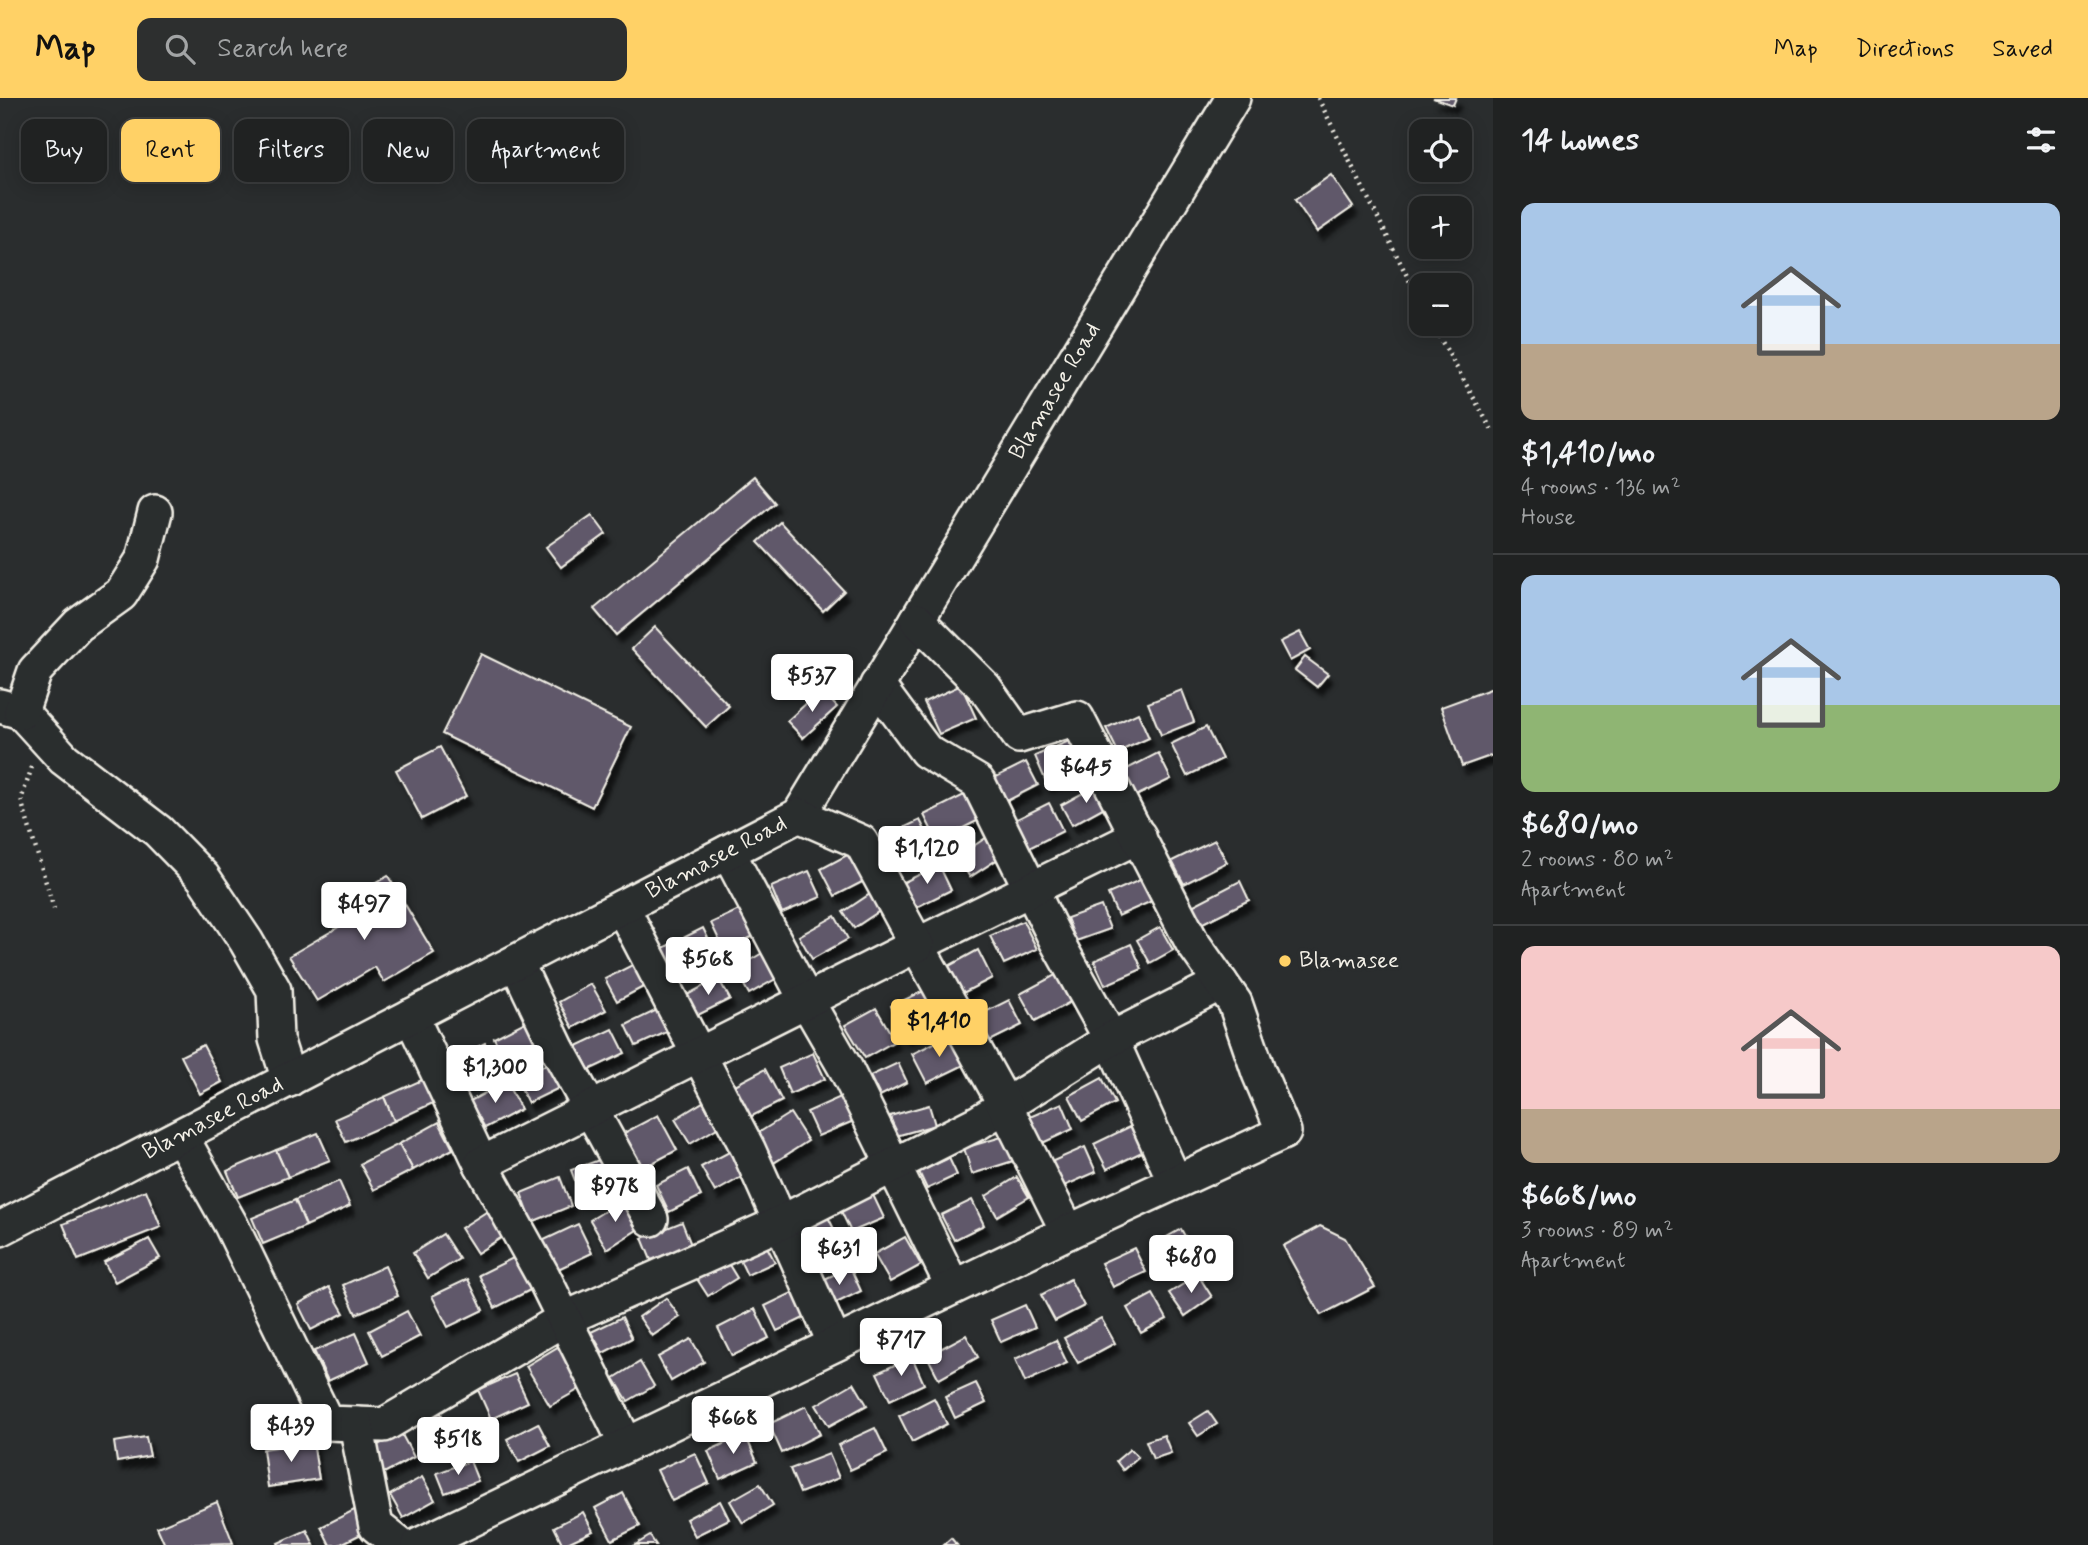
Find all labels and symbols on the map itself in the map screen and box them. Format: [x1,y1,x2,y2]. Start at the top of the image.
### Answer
street label: Blamasee Road [1003,318,1108,465]
pin: $537 [771,654,853,714]
pin: $645 [1045,746,1127,805]
street label: Blamasee Road [641,809,792,907]
pin: $1,120 [870,826,984,886]
pin: $497 [323,882,405,942]
pin: $568 [667,937,749,997]
place label: Blamasee [1299,946,1399,976]
marker: Blamasee [1277,953,1293,969]
pin: $1,410 [882,1000,996,1059]
pin: $1,300 [438,1046,552,1105]
street label: Blamasee Road [138,1070,289,1167]
pin: $978 [574,1164,656,1224]
pin: $631 [798,1228,880,1287]
pin: $680 [1150,1236,1232,1295]
pin: $717 [860,1318,942,1378]
pin: $668 [692,1396,774,1456]
pin: $439 [250,1404,332,1464]
pin: $518 [417,1418,499,1477]

